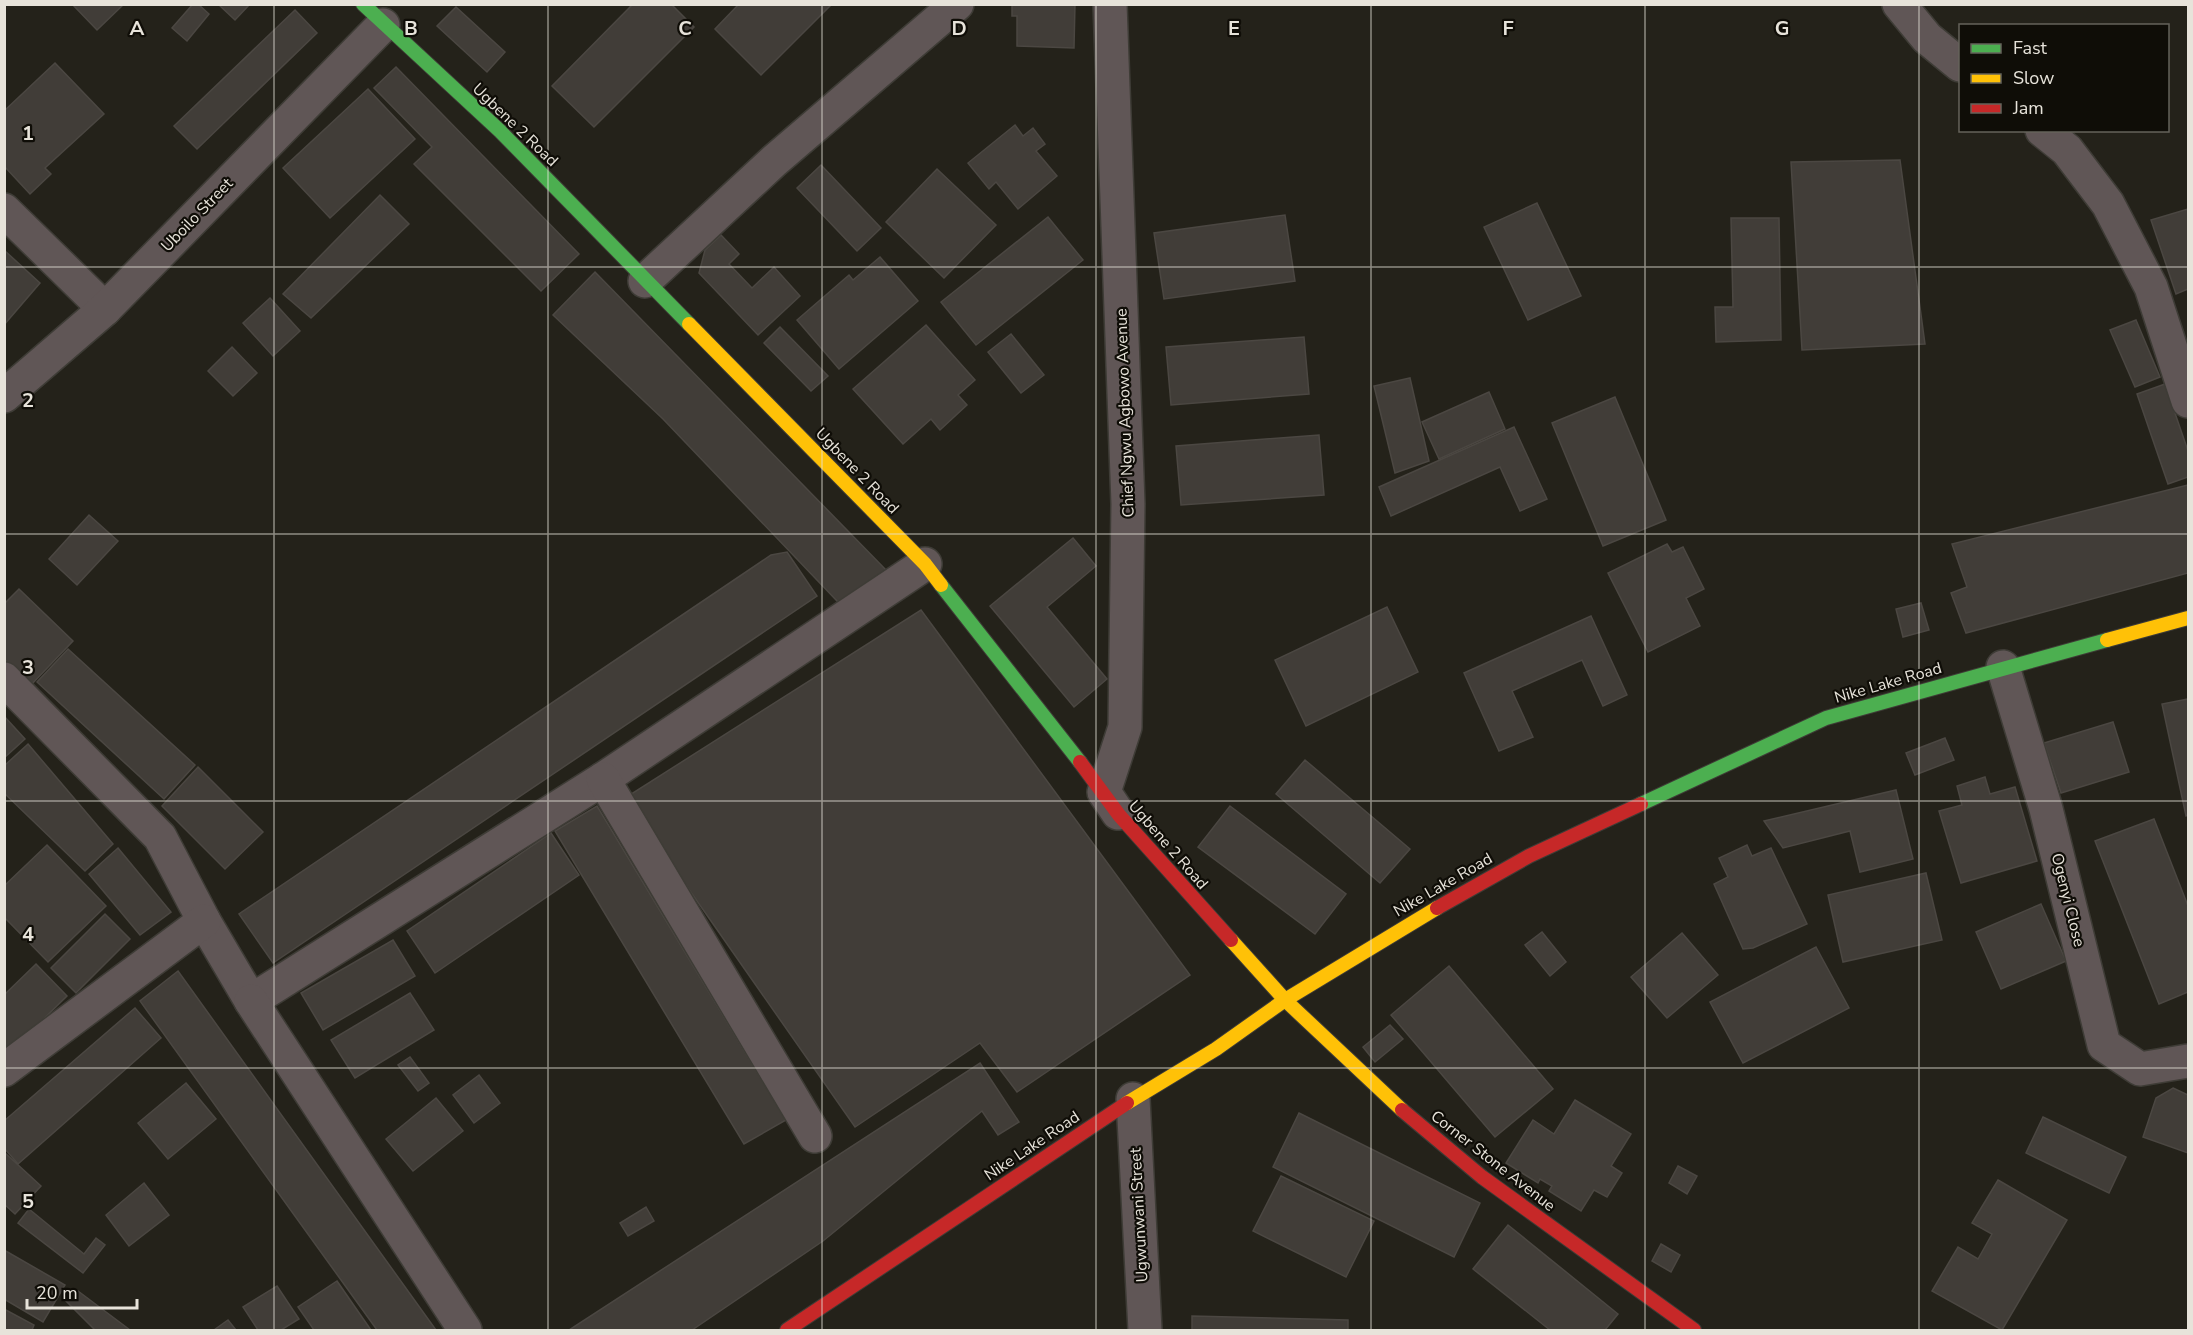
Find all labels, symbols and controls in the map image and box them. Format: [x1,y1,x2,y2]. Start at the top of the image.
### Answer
text: A [130,15,145,42]
text: B [404,15,418,42]
text: C [678,15,692,42]
text: D [951,15,967,42]
text: E [1228,15,1240,42]
text: F [1502,15,1514,42]
text: G [1775,15,1789,42]
legend [1959,24,2169,132]
text: Fast [2013,36,2048,60]
text: Slow [2013,66,2054,90]
street label: Ugbene 2 Road [467,78,563,172]
text: Jam [2012,96,2044,120]
text: 1 [22,120,34,147]
street label: Uboilo Street [156,173,238,257]
street label: Chief Ngwu Agbowo Avenue [1110,308,1140,518]
text: 2 [22,387,34,414]
street label: Ugbene 2 Road [810,423,904,519]
text: 3 [22,654,34,681]
street label: Nike Lake Road [1832,657,1944,709]
street label: Ugbene 2 Road [1123,796,1213,894]
street label: Nike Lake Road [1390,848,1496,922]
street label: Ogenyi Close [2046,851,2090,949]
text: 4 [22,921,34,948]
street label: Corner Stone Avenue [1426,1105,1560,1217]
street label: Nike Lake Road [980,1106,1084,1186]
street label: Ugwunwani Street [1124,1147,1154,1283]
text: 5 [22,1188,34,1215]
scale bar [27,1272,136,1310]
text: 20 m [36,1281,78,1305]

